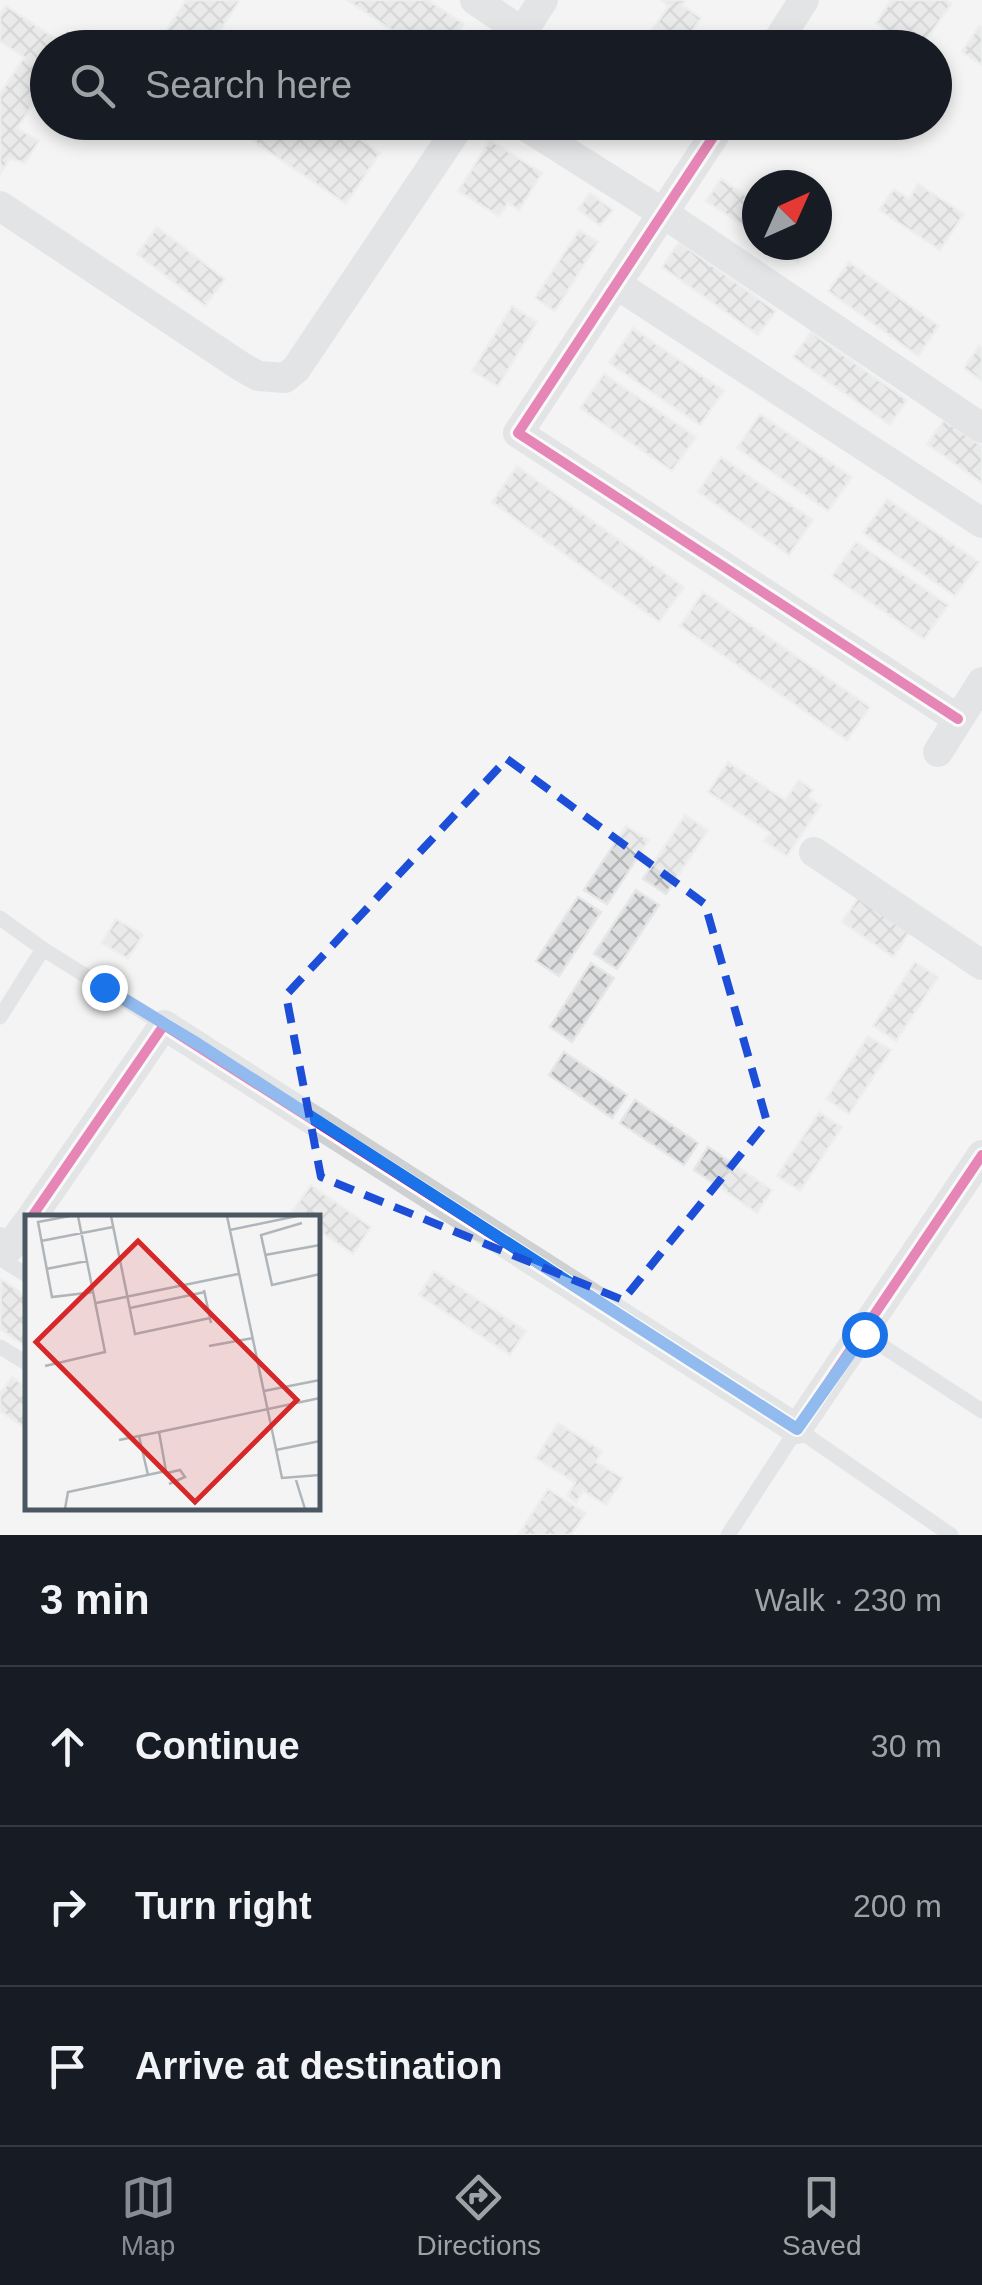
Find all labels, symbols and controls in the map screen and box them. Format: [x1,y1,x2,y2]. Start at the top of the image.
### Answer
search box [30,30,952,140]
icon: search [65,58,120,113]
text: Search here [145,64,352,106]
north arrow [742,170,832,260]
route end [82,965,128,1011]
inset map [25,1215,320,1510]
route start [842,1312,888,1358]
text: 3 min [40,1576,150,1623]
text: Walk · 230 m [755,1582,942,1618]
icon: ahead [40,1719,95,1774]
text: Continue [135,1725,300,1767]
text: 30 m [871,1728,942,1764]
icon: right [40,1879,95,1934]
text: Turn right [135,1885,312,1927]
text: 200 m [853,1888,942,1924]
icon: arrive [40,2039,95,2094]
text: Arrive at destination [135,2045,502,2087]
tab: Map [121,2170,176,2262]
tab: Directions [417,2170,541,2262]
tab: Saved [782,2170,861,2262]

